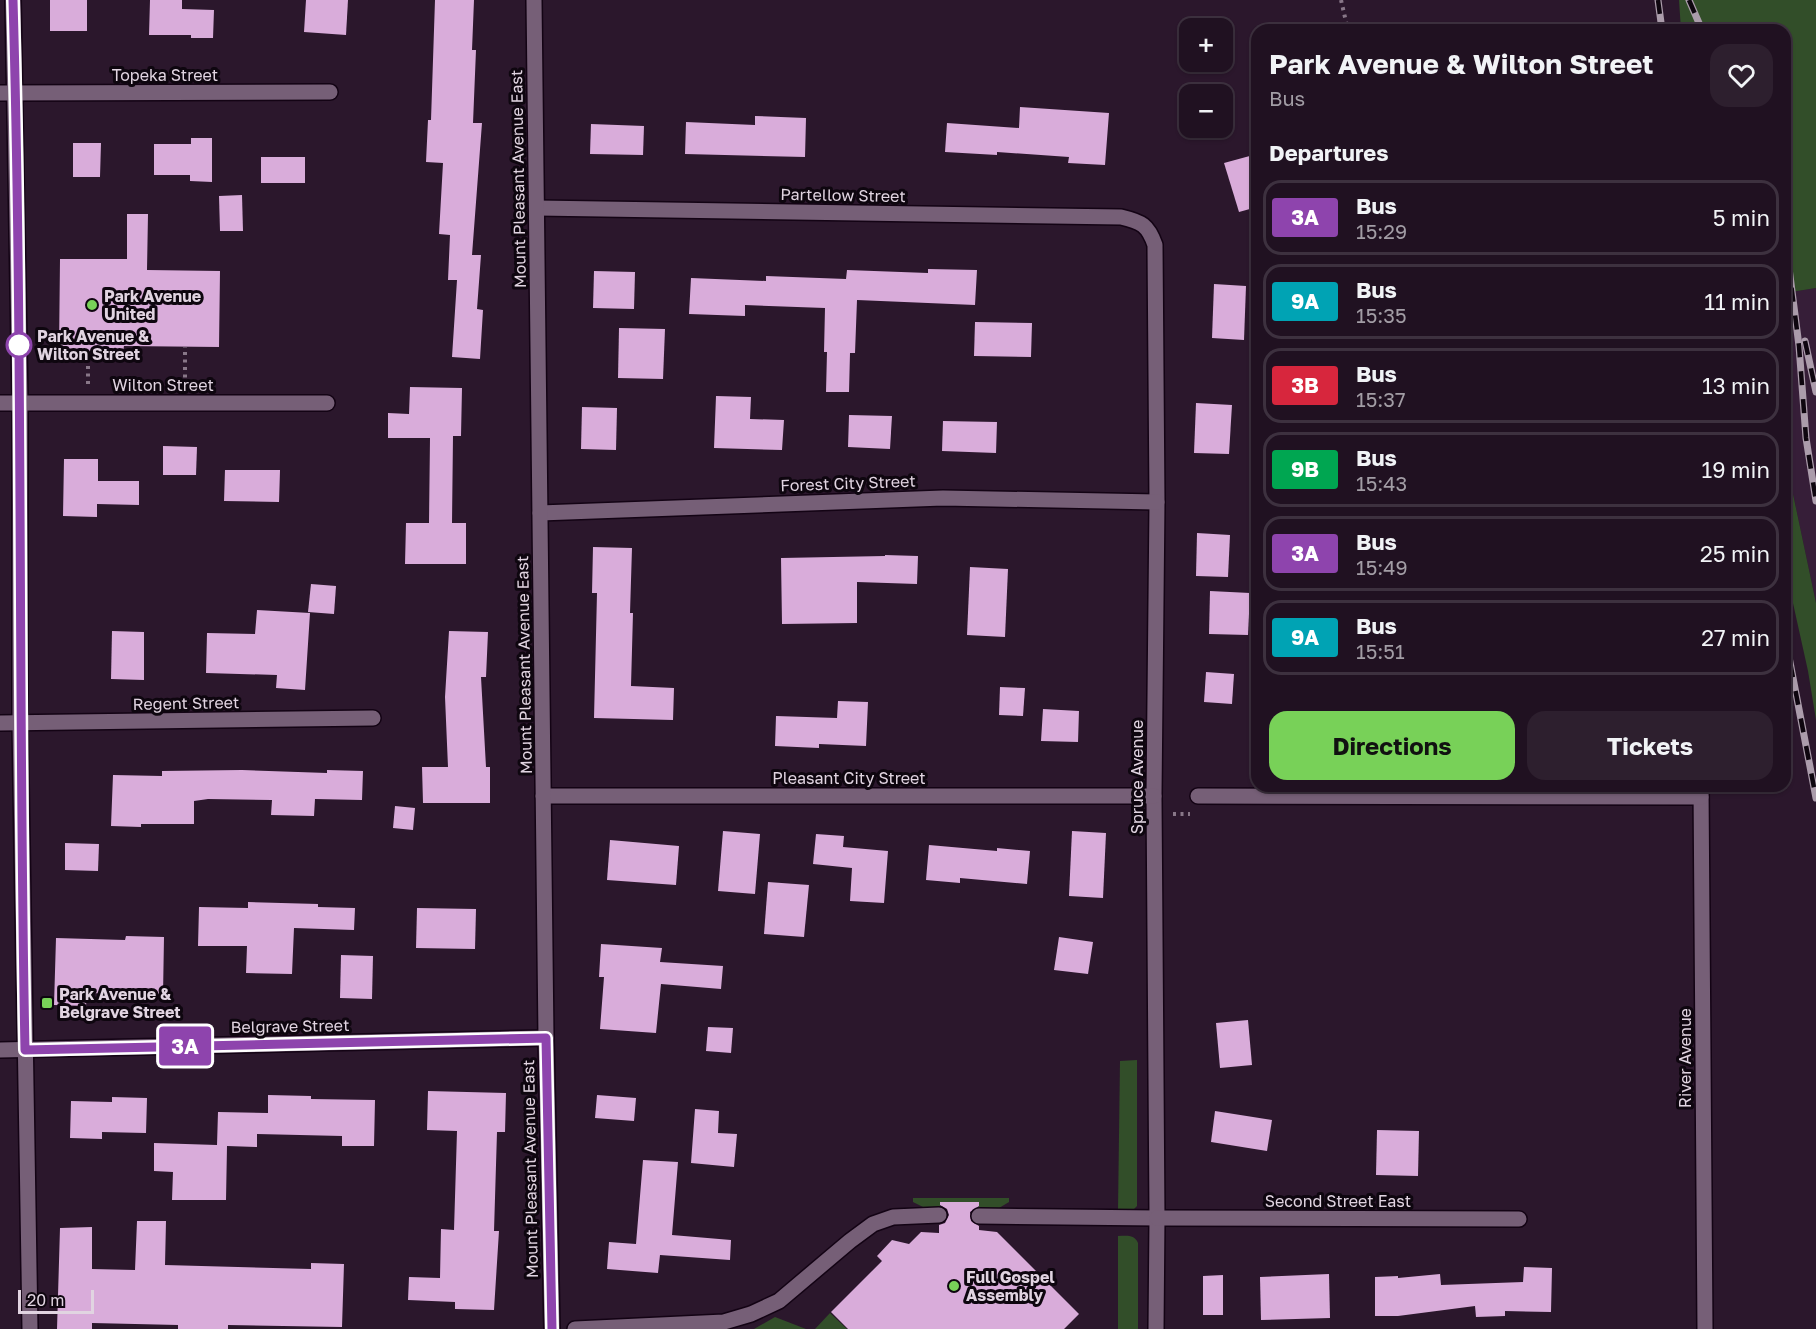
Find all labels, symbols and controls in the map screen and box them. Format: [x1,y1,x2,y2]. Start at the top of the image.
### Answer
map controls [1179,18,1233,138]
button: + [1179,18,1233,72]
button: heart [1710,44,1773,107]
text: Park Avenue & Wilton Street [1269,47,1654,80]
street label: Topeka Street [112,65,218,85]
street label: Mount Pleasant Avenue East [506,70,530,288]
button: − [1179,84,1233,138]
text: Bus [1269,86,1305,110]
text: Departures [1269,139,1388,166]
street label: Partellow Street [780,184,906,206]
text: Bus [1356,192,1397,219]
text: 3A [1291,204,1319,230]
text: 5 min [1713,204,1770,231]
text: 15:29 [1356,219,1407,243]
text: Bus [1356,276,1397,303]
place label: Park Avenue United [104,286,201,324]
text: 9A [1291,288,1319,314]
text: 11 min [1704,288,1770,315]
marker: Park Avenue United [85,298,99,312]
text: 15:35 [1356,303,1407,327]
place label: Park Avenue & Wilton Street [37,326,150,364]
marker: Park Avenue & Wilton Street [6,332,32,358]
text: Bus [1356,360,1397,387]
text: 3B [1291,372,1319,398]
text: 13 min [1702,372,1770,399]
street label: Wilton Street [112,375,214,395]
text: 15:37 [1356,387,1406,411]
text: Bus [1356,444,1397,471]
text: 9B [1291,456,1319,482]
text: 19 min [1702,456,1770,483]
street label: Forest City Street [780,471,916,495]
text: 15:43 [1356,471,1407,495]
text: Bus [1356,528,1397,555]
text: 3A [1291,540,1319,566]
text: 25 min [1700,540,1770,567]
text: 15:49 [1356,555,1408,579]
street label: Mount Pleasant Avenue East [512,556,536,774]
text: Bus [1356,612,1397,639]
text: 9A [1291,624,1319,650]
text: 27 min [1701,624,1770,651]
text: 15:51 [1356,639,1405,663]
street label: Regent Street [133,692,239,714]
button: Directions [1269,711,1515,780]
button: Tickets [1527,711,1773,780]
street label: Spruce Avenue [1127,720,1147,834]
street label: Pleasant City Street [772,768,926,788]
place label: Park Avenue & Belgrave Street [59,984,181,1022]
marker: Park Avenue & Belgrave Street [40,996,54,1010]
street label: River Avenue [1675,1008,1695,1108]
street label: Belgrave Street [230,1015,350,1037]
line badge: 3A [158,1026,212,1066]
text: 3A [171,1033,199,1059]
street label: Mount Pleasant Avenue East [518,1060,542,1278]
street label: Second Street East [1265,1191,1411,1211]
place label: Full Gospel Assembly [966,1267,1055,1305]
marker: Full Gospel Assembly [947,1279,961,1293]
scale bar [18,1287,94,1314]
text: 20 m [27,1290,64,1310]

